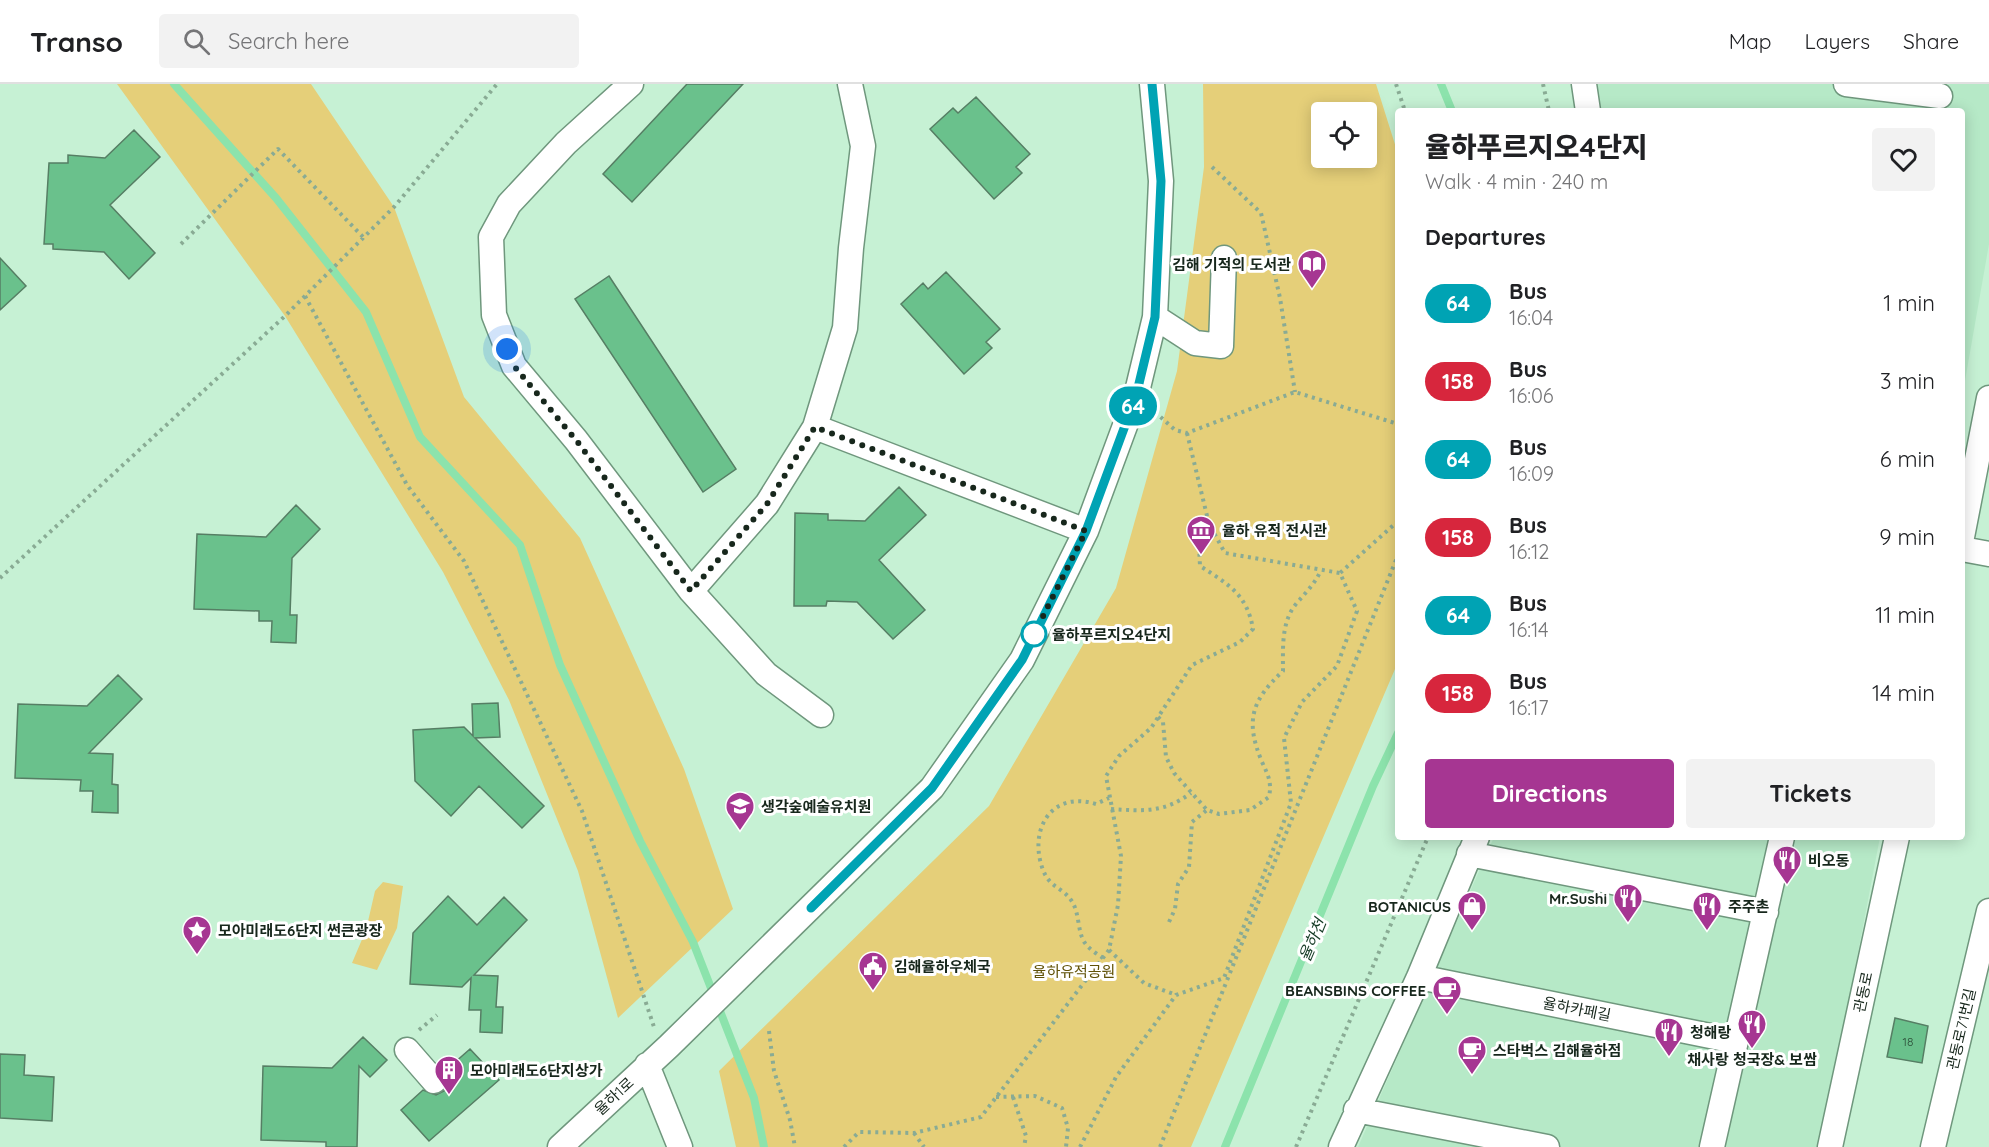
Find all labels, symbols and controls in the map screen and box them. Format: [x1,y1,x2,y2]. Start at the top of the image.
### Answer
search box [159,14,579,68]
text: Transo [30,24,123,59]
icon: search [180,25,213,58]
text: Search here [228,27,349,55]
text: Map [1729,28,1772,54]
text: Layers [1805,28,1870,54]
text: Share [1903,28,1959,54]
map controls [1311,102,1377,168]
button: locate [1311,102,1377,168]
button: heart [1872,128,1935,191]
text: 율하푸르지오4단지 [1425,129,1648,164]
text: Walk · 4 min · 240 m [1425,169,1608,194]
text: Departures [1425,223,1546,251]
library icon: 김해 기적의 도서관 [1296,248,1328,290]
place label: 김해 기적의 도서관 [1172,255,1291,274]
text: Bus [1509,277,1547,305]
text: 1 min [1883,289,1935,317]
text: 64 [1446,290,1470,316]
text: 16:04 [1509,305,1553,330]
your location [492,334,522,364]
text: Bus [1509,355,1547,383]
text: 3 min [1880,367,1935,395]
text: 158 [1442,368,1474,394]
text: 16:06 [1509,383,1554,408]
line badge: 64 [1106,386,1160,426]
text: 64 [1121,393,1145,419]
text: Bus [1509,433,1547,461]
text: 6 min [1880,445,1935,473]
text: 64 [1446,446,1470,472]
text: 16:09 [1509,461,1554,486]
text: Bus [1509,511,1547,539]
museum icon: 율하 유적 전시관 [1185,514,1217,556]
place label: 율하 유적 전시관 [1222,521,1327,540]
text: 9 min [1879,523,1935,551]
text: 158 [1442,524,1474,550]
text: 16:12 [1509,539,1549,564]
text: Bus [1509,589,1547,617]
text: 11 min [1875,601,1935,629]
text: 64 [1446,602,1470,628]
text: 16:14 [1509,617,1549,642]
marker: 율하푸르지오4단지 [1021,621,1047,647]
place label: 율하푸르지오4단지 [1052,625,1171,644]
text: Bus [1509,667,1547,695]
text: 14 min [1872,679,1935,707]
text: 158 [1442,680,1474,706]
text: 16:17 [1509,695,1549,720]
button: Directions [1425,759,1674,828]
button: Tickets [1686,759,1935,828]
school or university icon: 생각숲예술유치원 [724,790,756,832]
place label: 생각숲예술유치원 [761,797,871,816]
restaurant icon: 비오동 [1771,844,1803,886]
place label: 비오동 [1808,851,1850,870]
restaurant icon: Mr.Sushi [1612,882,1644,924]
place label: Mr.Sushi [1549,889,1607,908]
shop icon: BOTANICUS [1456,890,1488,932]
restaurant icon: 주주촌 [1691,890,1723,932]
place label: BOTANICUS [1368,897,1451,916]
place label: 주주촌 [1728,897,1770,916]
place icon: 모아미래도6단지 썬큰광장 [181,914,213,956]
water label: 율하천 [1294,914,1331,964]
place label: 모아미래도6단지 썬큰광장 [218,921,382,940]
public building icon: 김해율하우체국 [857,950,889,992]
place label: 김해율하우체국 [894,957,991,976]
park label: 율하유적공원 [1033,962,1115,981]
street label: 관동로 [1849,970,1877,1014]
cafe icon: BEANSBINS COFFEE [1431,974,1463,1016]
place label: BEANSBINS COFFEE [1285,981,1426,1000]
street label: 관동로71번길 [1942,986,1980,1072]
street label: 율하카페길 [1541,993,1613,1025]
restaurant icon: 채사랑 청국장& 보쌈 [1736,1008,1768,1050]
restaurant icon: 청해랑 [1653,1016,1685,1058]
place label: 청해랑 [1690,1023,1732,1042]
cafe icon: 스타벅스 김해율하점 [1456,1034,1488,1076]
house number: 18 [1903,1034,1913,1049]
place label: 스타벅스 김해율하점 [1493,1041,1621,1060]
place label: 채사랑 청국장& 보쌈 [1687,1050,1817,1069]
building icon: 모아미래도6단지상가 [433,1054,465,1096]
place label: 모아미래도6단지상가 [470,1061,603,1080]
street label: 율하1로 [590,1073,638,1119]

